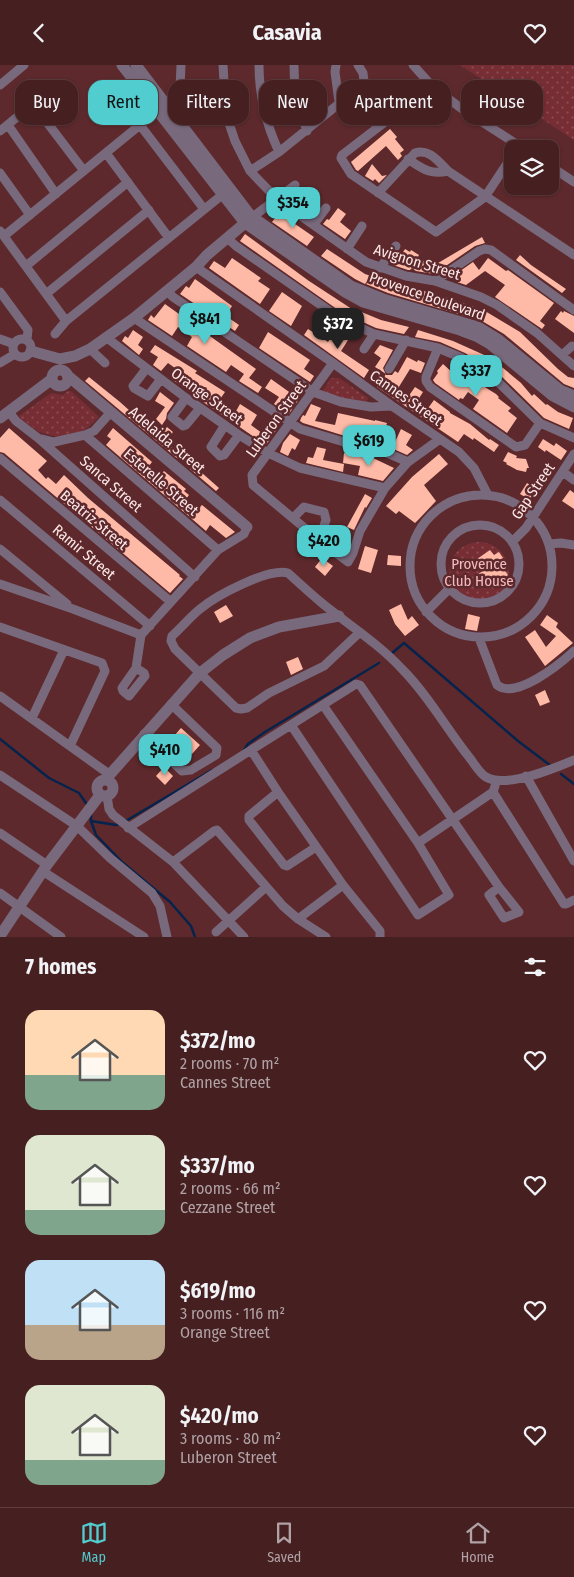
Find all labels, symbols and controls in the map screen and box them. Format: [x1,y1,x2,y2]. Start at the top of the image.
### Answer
icon: back [25,19,53,47]
text: Casavia [252,19,322,46]
icon: heart [521,19,549,47]
chip: Buy [15,80,78,125]
chip: Rent [88,80,158,125]
chip: Filters [168,80,249,125]
chip: New [259,80,327,125]
chip: Apartment [337,80,451,125]
chip: House [461,80,543,125]
map controls [504,140,559,195]
button: layers [504,140,559,195]
pin: $354 [263,186,323,229]
text: $354 [277,193,309,212]
street label: Avignon Street [372,240,463,284]
street label: Provence Boulevard [367,268,487,324]
pin: $841 [175,303,235,345]
pin: $372 [308,307,368,350]
text: $841 [190,309,220,328]
text: $372 [323,314,353,333]
pin: $337 [446,355,506,397]
text: $337 [461,361,491,380]
street label: Orange Street [168,364,246,428]
street label: Cannes Street [366,366,446,430]
street label: Luberon Street [242,377,310,461]
street label: Adelaida Street [125,403,209,477]
pin: $619 [339,425,399,467]
text: $619 [354,431,384,450]
street label: Esterelle Street [120,445,202,519]
street label: Sanca Street [76,452,146,516]
street label: Gap Street [508,459,559,523]
street label: Beatriz Street [56,486,132,554]
street label: Ramir Street [49,521,119,583]
pin: $420 [294,525,354,567]
text: $420 [308,531,340,550]
park label: Provence Club House [444,555,514,590]
pin: $410 [135,733,195,776]
text: $410 [150,740,180,759]
icon: filters [521,953,549,981]
text: 7 homes [25,954,96,980]
text: $372/mo [180,1028,255,1054]
icon: home [65,1030,125,1090]
icon: heart [521,1046,549,1074]
text: 2 rooms · 70 m² [180,1054,279,1073]
text: Cannes Street [180,1073,271,1092]
text: $337/mo [180,1153,255,1179]
icon: home [65,1155,125,1215]
icon: heart [521,1171,549,1199]
text: 2 rooms · 66 m² [180,1179,280,1198]
text: Cezzane Street [180,1198,275,1217]
text: $619/mo [180,1278,256,1304]
icon: home [65,1280,125,1340]
icon: heart [521,1296,549,1324]
text: 3 rooms · 116 m² [180,1304,285,1323]
text: Orange Street [180,1323,270,1342]
text: $420/mo [180,1403,259,1429]
icon: home [65,1405,125,1465]
icon: heart [521,1421,549,1449]
text: 3 rooms · 80 m² [180,1429,281,1448]
text: Luberon Street [180,1448,277,1467]
tab: Map [80,1519,108,1566]
tab: Saved [267,1519,301,1566]
tab: Home [461,1519,494,1566]

